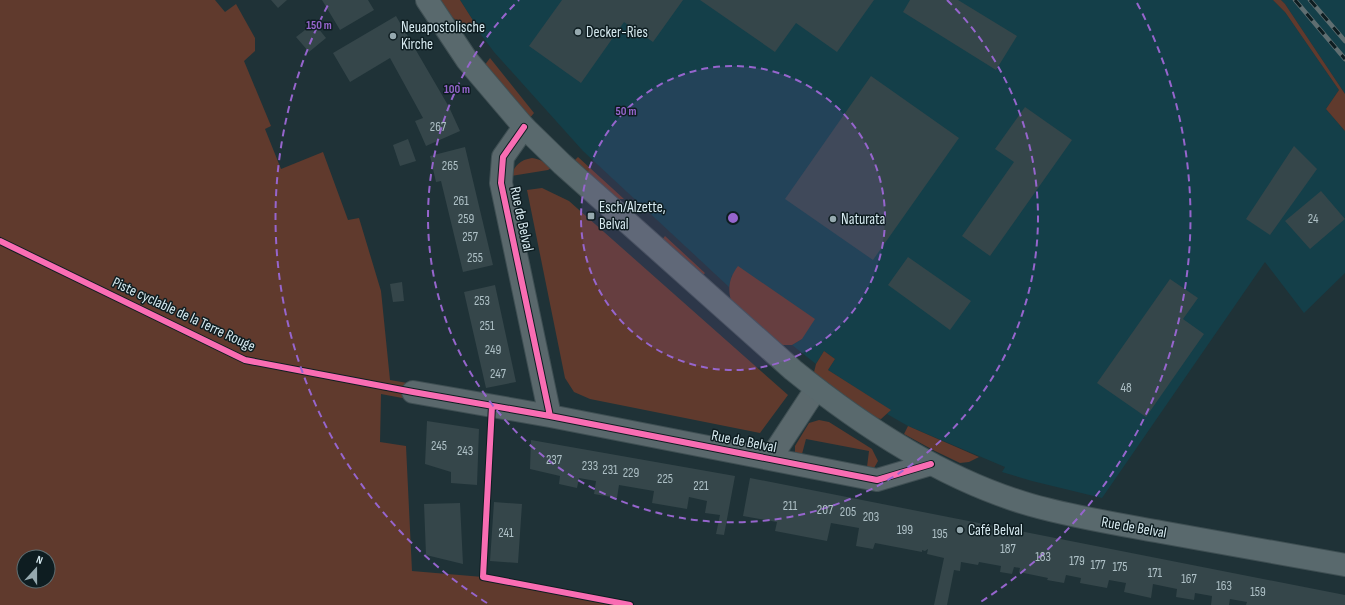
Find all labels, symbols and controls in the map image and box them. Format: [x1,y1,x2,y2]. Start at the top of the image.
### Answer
text: 150 m [306,18,332,33]
place label: Neuapostolische Kirche [401,18,485,54]
place label: Decker-Ries [586,23,648,42]
marker: Decker-Ries [573,27,583,37]
marker: Neuapostolische Kirche [388,31,398,41]
text: 100 m [444,82,470,97]
text: 50 m [616,104,636,119]
house number: 267 [430,119,447,135]
house number: 265 [442,158,458,174]
street label: Rue de Belval [505,185,538,253]
house number: 261 [453,193,469,209]
place label: Esch/Alzette, Belval [599,198,666,234]
place label: Naturata [841,210,886,229]
house number: 259 [458,211,474,227]
marker: Esch/Alzette, Belval [586,211,596,221]
centre of rings [726,211,740,225]
house number: 24 [1308,211,1319,227]
marker: Naturata [828,214,838,224]
house number: 257 [462,229,479,245]
house number: 255 [467,250,483,266]
street label: Piste cyclable de la Terre Rouge [109,273,258,356]
house number: 253 [474,293,490,309]
house number: 251 [479,318,495,334]
house number: 249 [485,342,501,358]
house number: 247 [490,366,507,382]
house number: 48 [1120,380,1132,396]
street label: Rue de Belval [710,426,778,457]
house number: 245 [431,438,447,454]
house number: 243 [457,443,473,459]
house number: 237 [546,452,563,468]
house number: 233 [582,458,598,474]
house number: 231 [602,462,618,478]
house number: 229 [623,465,639,481]
house number: 225 [657,471,673,487]
house number: 221 [693,478,709,494]
house number: 211 [783,498,798,514]
house number: 207 [817,502,834,518]
house number: 205 [840,504,856,520]
house number: 203 [863,509,879,525]
street label: Rue de Belval [1100,512,1168,543]
place label: Café Belval [968,521,1023,540]
house number: 199 [897,522,913,538]
house number: 241 [498,525,514,541]
marker: Café Belval [955,525,965,535]
house number: 195 [932,526,948,542]
house number: 187 [1000,541,1016,557]
north arrow [16,549,56,589]
house number: 183 [1035,549,1051,565]
text: N [34,553,45,567]
house number: 179 [1069,553,1085,569]
house number: 177 [1091,557,1106,573]
house number: 175 [1113,559,1127,575]
house number: 171 [1148,565,1163,581]
house number: 167 [1181,571,1198,587]
house number: 163 [1216,578,1232,594]
house number: 159 [1250,584,1266,600]

